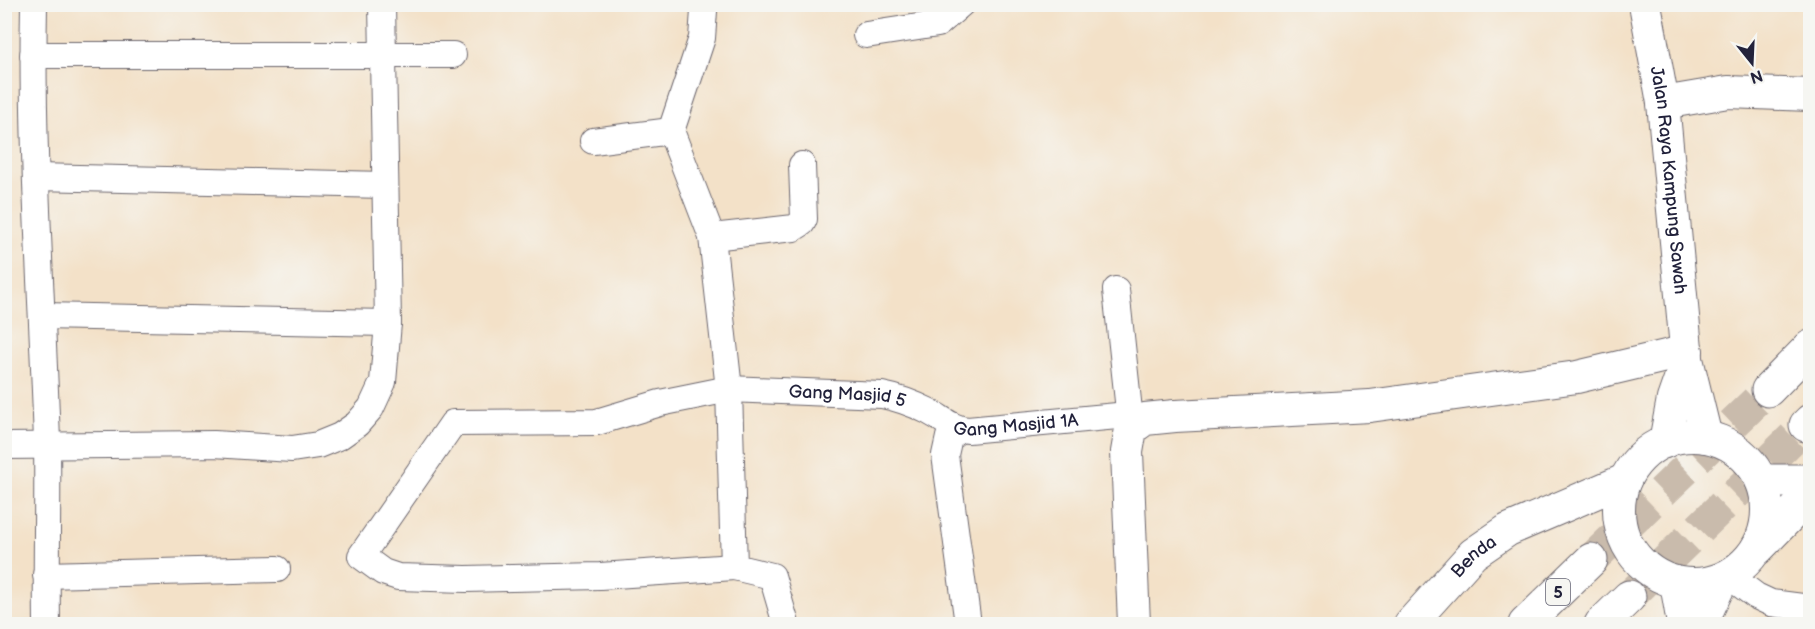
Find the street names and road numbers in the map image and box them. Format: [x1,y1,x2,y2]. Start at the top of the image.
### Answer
street label: Jalan Raya Kampung Sawah [1646,65,1691,295]
street label: Gang Masjid 5 [788,381,909,412]
street label: Gang Masjid 1A [951,410,1079,441]
street label: Benda [1447,531,1500,582]
road number: 5 [1546,579,1570,605]

